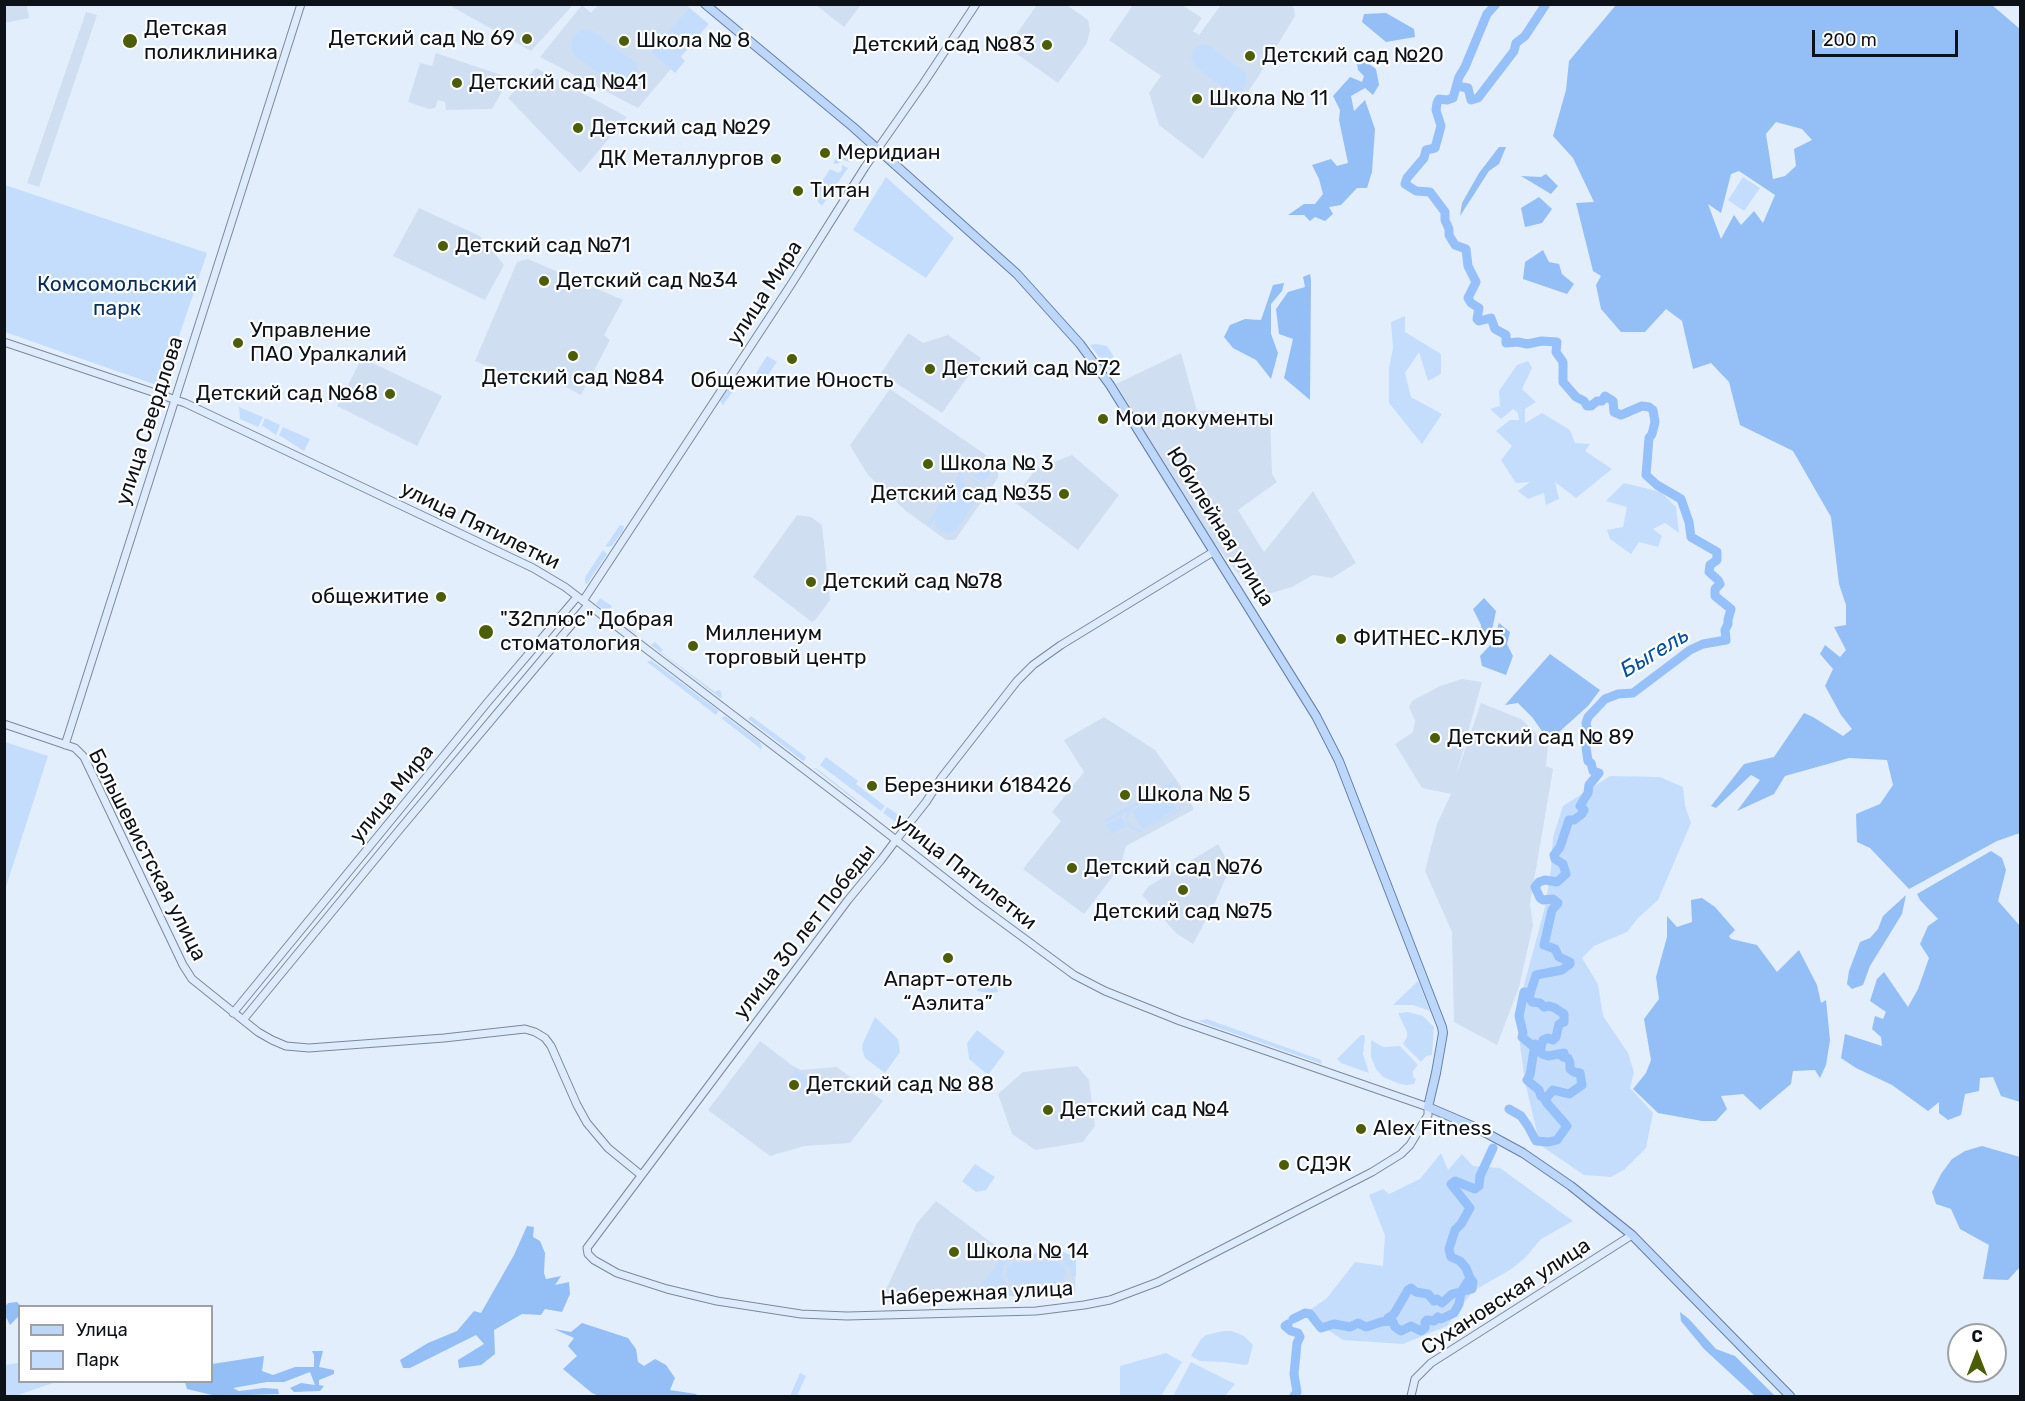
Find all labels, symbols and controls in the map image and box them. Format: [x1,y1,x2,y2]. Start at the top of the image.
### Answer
place label: Детская поликлиника [144,16,278,66]
scale bar [1815,18,1960,56]
place label: Детский сад № 69 [329,26,515,52]
place label: Школа № 8 [636,28,750,54]
text: 200 m [1823,29,1877,51]
marker: Детская поликлиника [121,32,139,50]
marker: Детский сад № 69 [520,32,534,46]
place label: Детский сад №83 [853,32,1035,58]
marker: Школа № 8 [617,34,631,48]
marker: Детский сад №83 [1040,38,1054,52]
place label: Детский сад №20 [1262,43,1444,69]
marker: Детский сад №20 [1243,49,1257,63]
place label: Детский сад №41 [469,70,647,96]
marker: Детский сад №41 [450,76,464,90]
place label: Школа № 11 [1209,86,1328,112]
marker: Школа № 11 [1190,92,1204,106]
place label: Детский сад №29 [590,115,771,141]
marker: Детский сад №29 [571,121,585,135]
place label: Меридиан [837,140,941,166]
place label: ДК Металлургов [599,146,764,172]
marker: Меридиан [818,146,832,160]
marker: ДК Металлургов [769,152,783,166]
place label: Титан [810,178,870,204]
marker: Титан [791,184,805,198]
place label: Детский сад №71 [455,233,631,259]
street label: улица Мира [722,236,808,350]
marker: Детский сад №71 [436,239,450,253]
place label: Детский сад №34 [556,268,738,294]
park label: Комсомольский парк [37,272,197,322]
marker: Детский сад №34 [537,274,551,288]
place label: Управление ПАО Уралкалий [250,318,407,368]
street label: улица Свердлова [111,334,189,508]
marker: Управление ПАО Уралкалий [231,336,245,350]
marker: Детский сад №84 [566,349,580,363]
marker: Общежитие Юность [785,352,799,366]
place label: Детский сад №72 [942,356,1121,382]
marker: Детский сад №72 [923,362,937,376]
place label: Детский сад №84 [482,365,664,391]
place label: Общежитие Юность [691,368,893,394]
place label: Детский сад №68 [196,381,378,407]
marker: Детский сад №68 [383,387,397,401]
place label: Мои документы [1115,406,1274,432]
marker: Мои документы [1096,412,1110,426]
street label: Юбилейная улица [1161,443,1279,611]
place label: Школа № 3 [940,451,1054,477]
marker: Школа № 3 [921,457,935,471]
street label: улица Пятилетки [396,476,564,576]
place label: Детский сад №35 [871,481,1052,507]
marker: Детский сад №35 [1057,487,1071,501]
place label: Детский сад №78 [823,569,1003,595]
marker: Детский сад №78 [804,575,818,589]
place label: общежитие [311,584,429,610]
marker: общежитие [434,590,448,604]
place label: "32плюс" Добрая стоматология [500,607,673,657]
place label: Миллениум торговый центр [705,621,867,671]
water label: Быгель [1616,622,1694,684]
marker: "32плюс" Добрая стоматология [477,623,495,641]
place label: ФИТНЕС-КЛУБ [1353,626,1504,652]
marker: ФИТНЕС-КЛУБ [1334,632,1348,646]
marker: Миллениум торговый центр [686,639,700,653]
place label: Детский сад № 89 [1447,725,1634,751]
marker: Детский сад № 89 [1428,731,1442,745]
street label: улица Мира [345,740,439,848]
street label: Большевистская улица [83,745,211,965]
place label: Березники 618426 [884,773,1072,799]
marker: Березники 618426 [865,779,879,793]
place label: Школа № 5 [1137,782,1251,808]
marker: Школа № 5 [1118,788,1132,802]
street label: улица Пятилетки [889,808,1041,936]
street label: улица 30 лет Победы [729,840,881,1024]
place label: Детский сад №76 [1084,855,1263,881]
marker: Детский сад №76 [1065,861,1079,875]
marker: Детский сад №75 [1176,883,1190,897]
place label: Детский сад №75 [1093,899,1273,925]
marker: Апарт-отель “Аэлита” [941,951,955,965]
place label: Апарт-отель “Аэлита” [884,967,1012,1017]
place label: Детский сад № 88 [806,1072,994,1098]
marker: Детский сад № 88 [787,1078,801,1092]
place label: Детский сад №4 [1060,1097,1229,1123]
marker: Детский сад №4 [1041,1103,1055,1117]
place label: Alex Fitness [1373,1116,1492,1142]
marker: Alex Fitness [1354,1122,1368,1136]
place label: СДЭК [1296,1152,1352,1178]
marker: СДЭК [1277,1158,1291,1172]
street label: Сухановская улица [1417,1233,1595,1361]
place label: Школа № 14 [966,1239,1089,1265]
marker: Школа № 14 [947,1245,961,1259]
street label: Набережная улица [880,1276,1074,1312]
legend [18,1305,213,1383]
text: Улица [76,1319,128,1341]
north arrow [1947,1323,2007,1383]
text: С [1971,1327,1983,1346]
text: Парк [76,1349,119,1371]

